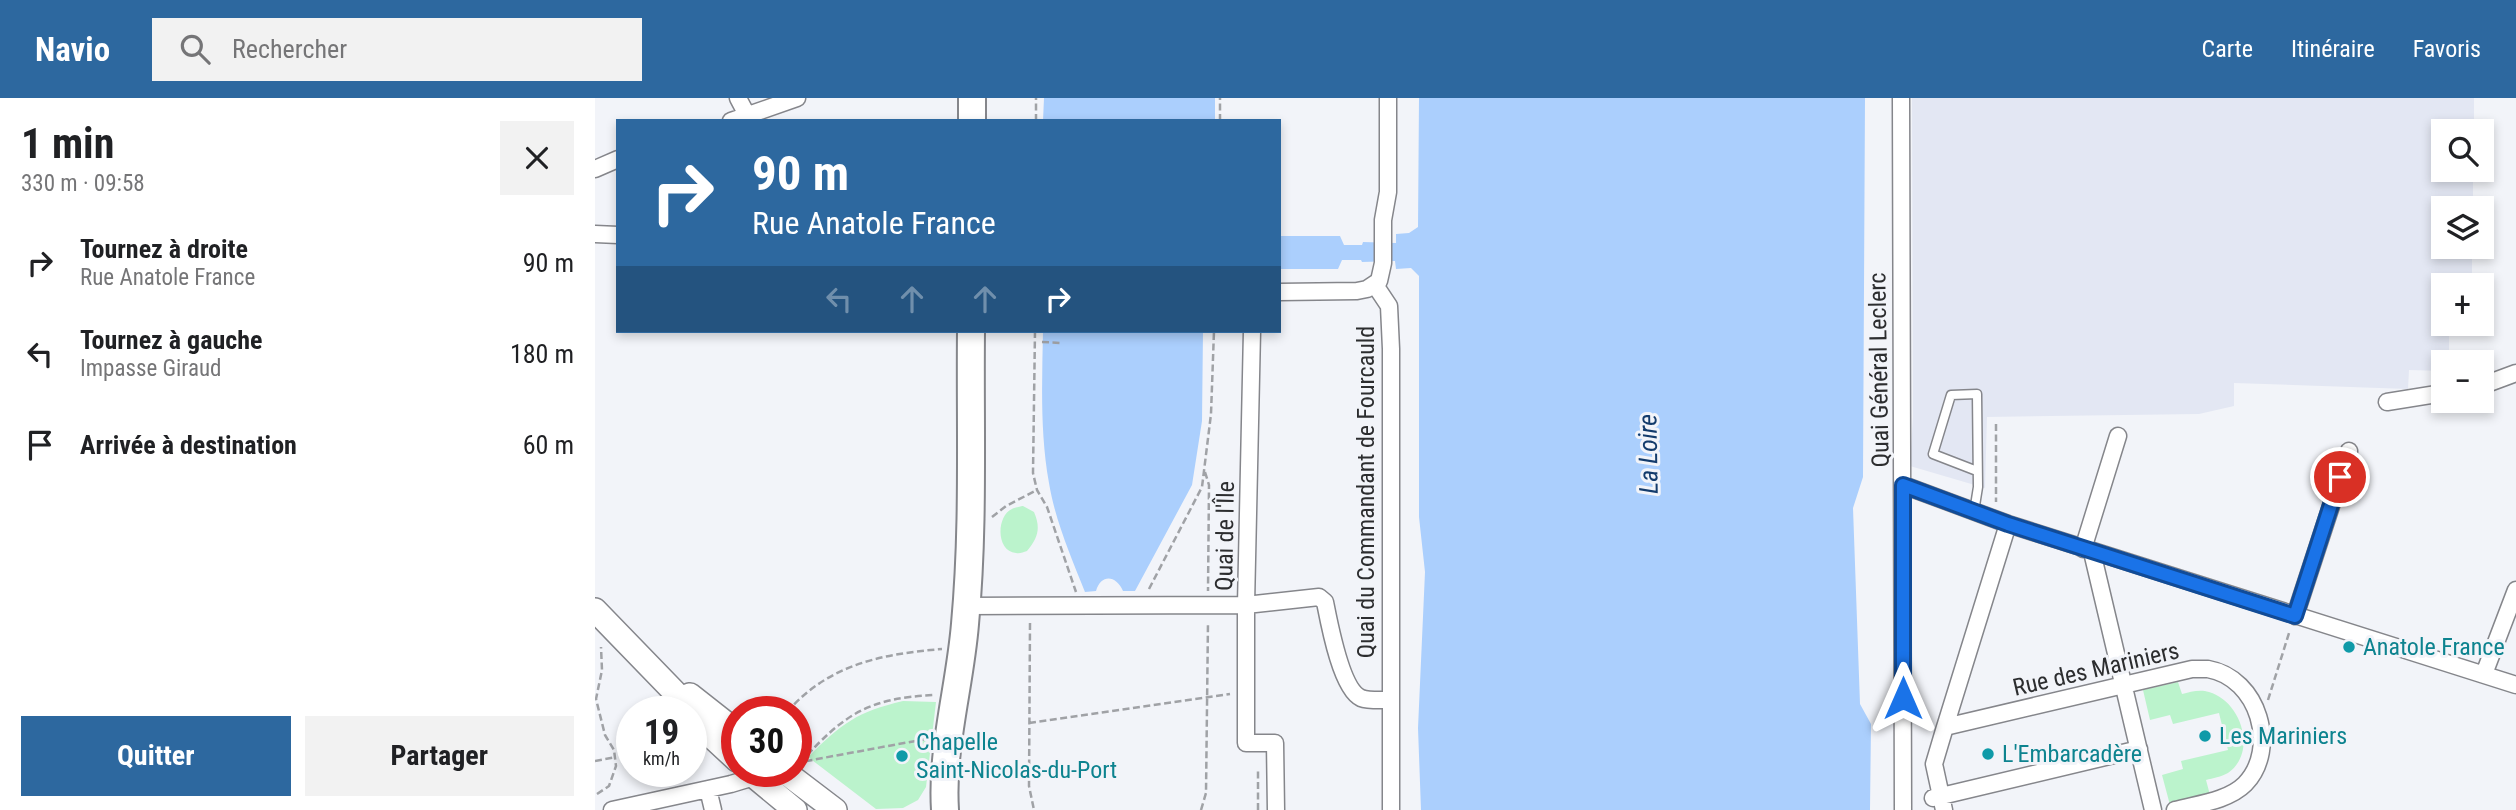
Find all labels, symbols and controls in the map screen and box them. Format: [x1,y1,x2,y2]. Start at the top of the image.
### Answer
search box [152,18,642,81]
text: Navio [35,30,110,69]
icon: search [176,30,214,68]
text: Rechercher [232,34,347,64]
text: Carte [2202,35,2253,63]
text: Itinéraire [2291,35,2375,63]
text: Favoris [2413,35,2481,63]
text: 1 min [21,119,114,168]
map controls [2431,119,2494,413]
button: search [2431,119,2494,182]
button: close [500,121,574,195]
text: 90 m [752,145,849,202]
icon: right [637,147,728,238]
text: 330 m · 09:58 [21,170,145,197]
button: layers [2431,196,2494,259]
text: Rue Anatole France [752,204,996,242]
text: Tournez à droite [80,234,248,264]
icon: right [21,244,59,282]
text: 90 m [523,248,574,278]
text: Rue Anatole France [80,264,255,291]
street label: Quai Général Leclerc [1863,272,1895,468]
button: + [2431,273,2494,336]
icon: left [820,280,858,318]
icon: ahead [893,280,931,318]
icon: ahead [966,280,1004,318]
icon: right [1039,280,1077,318]
text: Tournez à gauche [80,325,262,355]
street label: Quai du Commandant de Fourcauld [1352,326,1380,658]
icon: left [21,335,59,373]
text: 180 m [510,339,574,369]
button: − [2431,350,2494,413]
text: Impasse Giraud [80,355,221,382]
water label: La Loire [1632,414,1664,494]
icon: arrive [21,426,59,464]
text: Arrivée à destination [80,430,297,460]
text: 60 m [523,430,574,460]
pin [2310,447,2370,507]
icon: arrive [2321,458,2359,496]
street label: Quai de l'Île [1210,481,1240,591]
place label: Anatole France [2363,633,2505,661]
street label: Rue des Mariniers [2010,636,2182,702]
marker: Anatole France [2341,639,2357,655]
position arrow [1866,661,1940,735]
speed limit sign: 30 [721,696,812,787]
text: 19 [644,712,679,753]
button: Quitter [21,716,291,796]
button: Partager [305,716,574,796]
place label: Les Mariniers [2219,722,2347,750]
place label: Chapelle Saint-Nicolas-du-Port [916,728,1117,784]
marker: Les Mariniers [2197,728,2213,744]
place label: L'Embarcadère [2002,740,2142,768]
marker: L'Embarcadère [1980,746,1996,762]
text: km/h [643,748,680,769]
marker: Chapelle Saint-Nicolas-du-Port [894,748,910,764]

